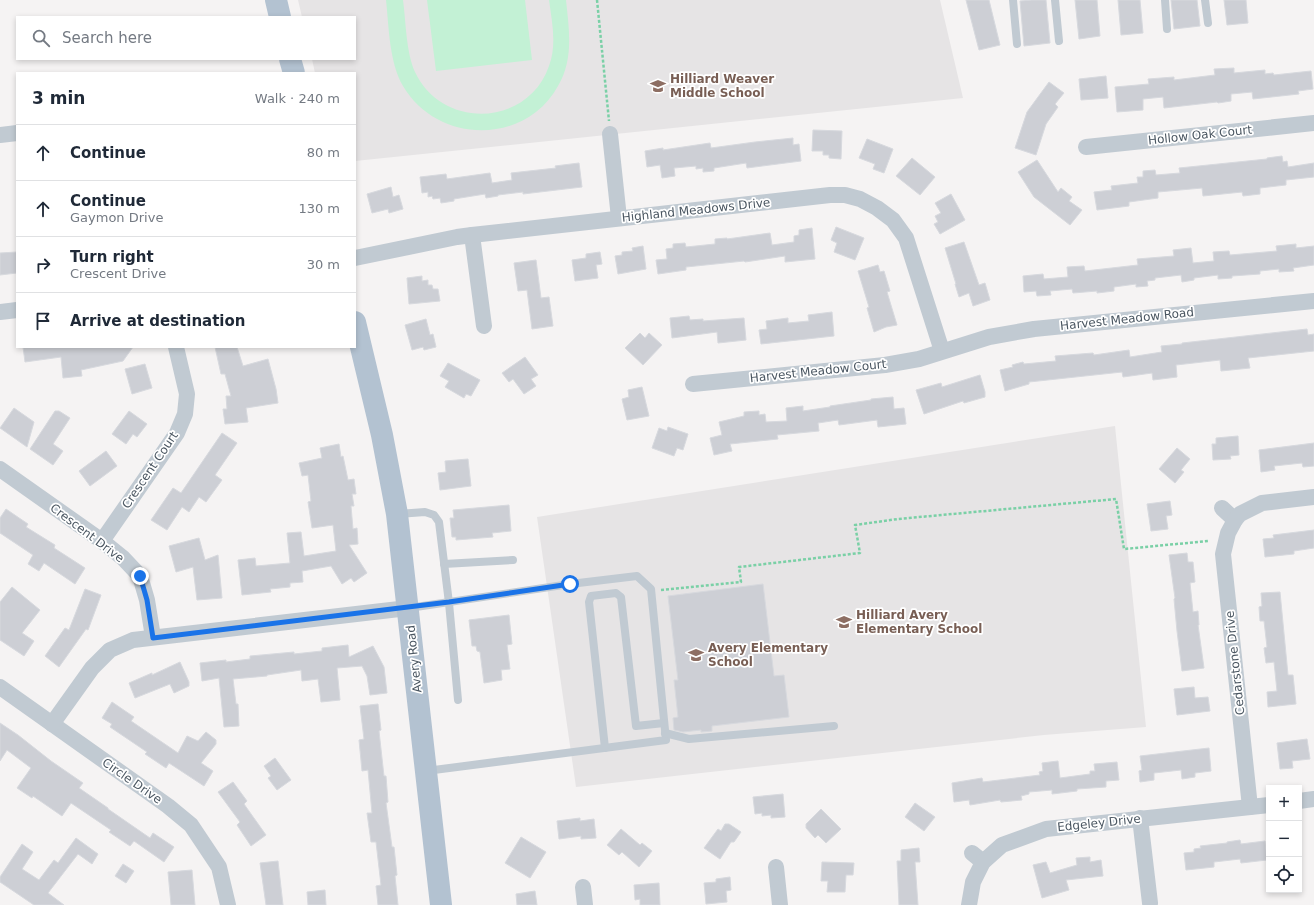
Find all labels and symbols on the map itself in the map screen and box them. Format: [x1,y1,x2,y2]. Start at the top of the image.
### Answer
place label: Hilliard Weaver Middle School [670,72,774,100]
school or university icon: Hilliard Weaver Middle School [649,77,667,95]
street label: Hollow Oak Court [1147,123,1253,147]
street label: Highland Meadows Drive [621,195,771,225]
street label: Harvest Meadow Road [1059,305,1195,333]
street label: Harvest Meadow Court [749,357,887,385]
street label: Crescent Court [119,429,181,511]
street label: Crescent Drive [47,501,127,565]
route end [131,567,149,585]
route start [561,575,579,593]
place label: Hilliard Avery Elementary School [856,608,982,636]
street label: Cedarstone Drive [1223,610,1247,716]
school or university icon: Hilliard Avery Elementary School [835,613,853,631]
street label: Avery Road [403,624,425,694]
place label: Avery Elementary School [708,641,828,669]
school or university icon: Avery Elementary School [687,646,705,664]
street label: Circle Drive [100,755,164,807]
street label: Edgeley Drive [1057,812,1141,834]

